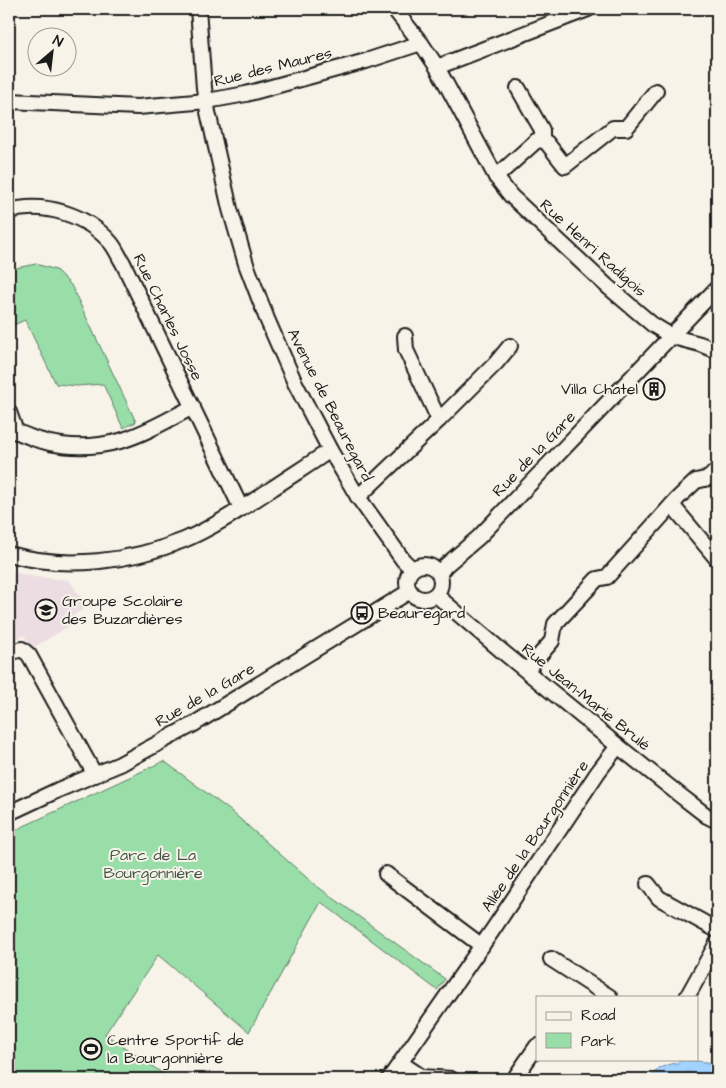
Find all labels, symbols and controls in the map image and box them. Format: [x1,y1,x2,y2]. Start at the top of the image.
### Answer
north arrow [28,28,78,78]
text: N [49,31,66,52]
street label: Rue des Maures [212,42,334,92]
street label: Rue Henri Radigois [534,194,651,303]
street label: Rue Charles Josse [128,250,208,384]
street label: Avenue de Beauregard [281,325,378,486]
building icon: Villa Chatel [642,377,666,401]
place label: Villa Chatel [561,378,638,400]
street label: Rue de la Gare [487,406,581,502]
place label: Groupe Scolaire des Buzardières [62,590,183,630]
school or university icon: Groupe Scolaire des Buzardières [34,598,58,622]
bus stop icon: Beauregard [350,601,374,625]
place label: Beauregard [378,602,465,625]
street label: Rue Jean-Marie Brulé [517,638,655,756]
street label: Rue de la Gare [151,657,259,732]
street label: Allée de la Bourgonnière [476,756,595,917]
park label: Parc de La Bourgonnière [103,844,203,885]
legend [536,996,698,1060]
text: Road [581,1005,616,1026]
place label: Centre Sportif de la Bourgonnière [107,1029,244,1070]
text: Park [581,1031,616,1052]
sports icon: Centre Sportif de la Bourgonnière [79,1037,103,1061]

